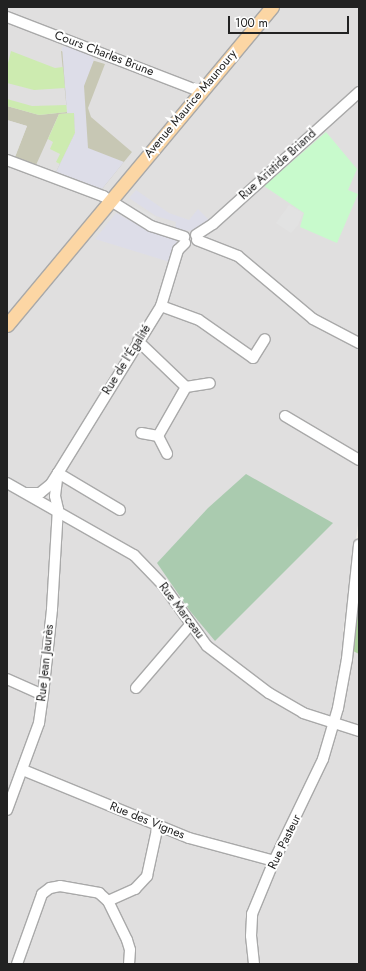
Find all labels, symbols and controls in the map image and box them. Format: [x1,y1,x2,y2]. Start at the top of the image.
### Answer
scale bar [230,8,351,34]
text: 100 m [235,14,268,32]
street label: Cours Charles Brune [52,28,156,80]
street label: Avenue Maurice Maunoury [142,47,240,161]
street label: Rue Aristide Briand [237,127,319,203]
street label: Rue de l'Égalité [100,322,154,398]
street label: Rue Marceau [155,580,207,642]
street label: Rue Jean Jaurès [35,624,57,702]
street label: Rue des Vignes [107,799,187,843]
street label: Rue Pasteur [266,812,304,872]

